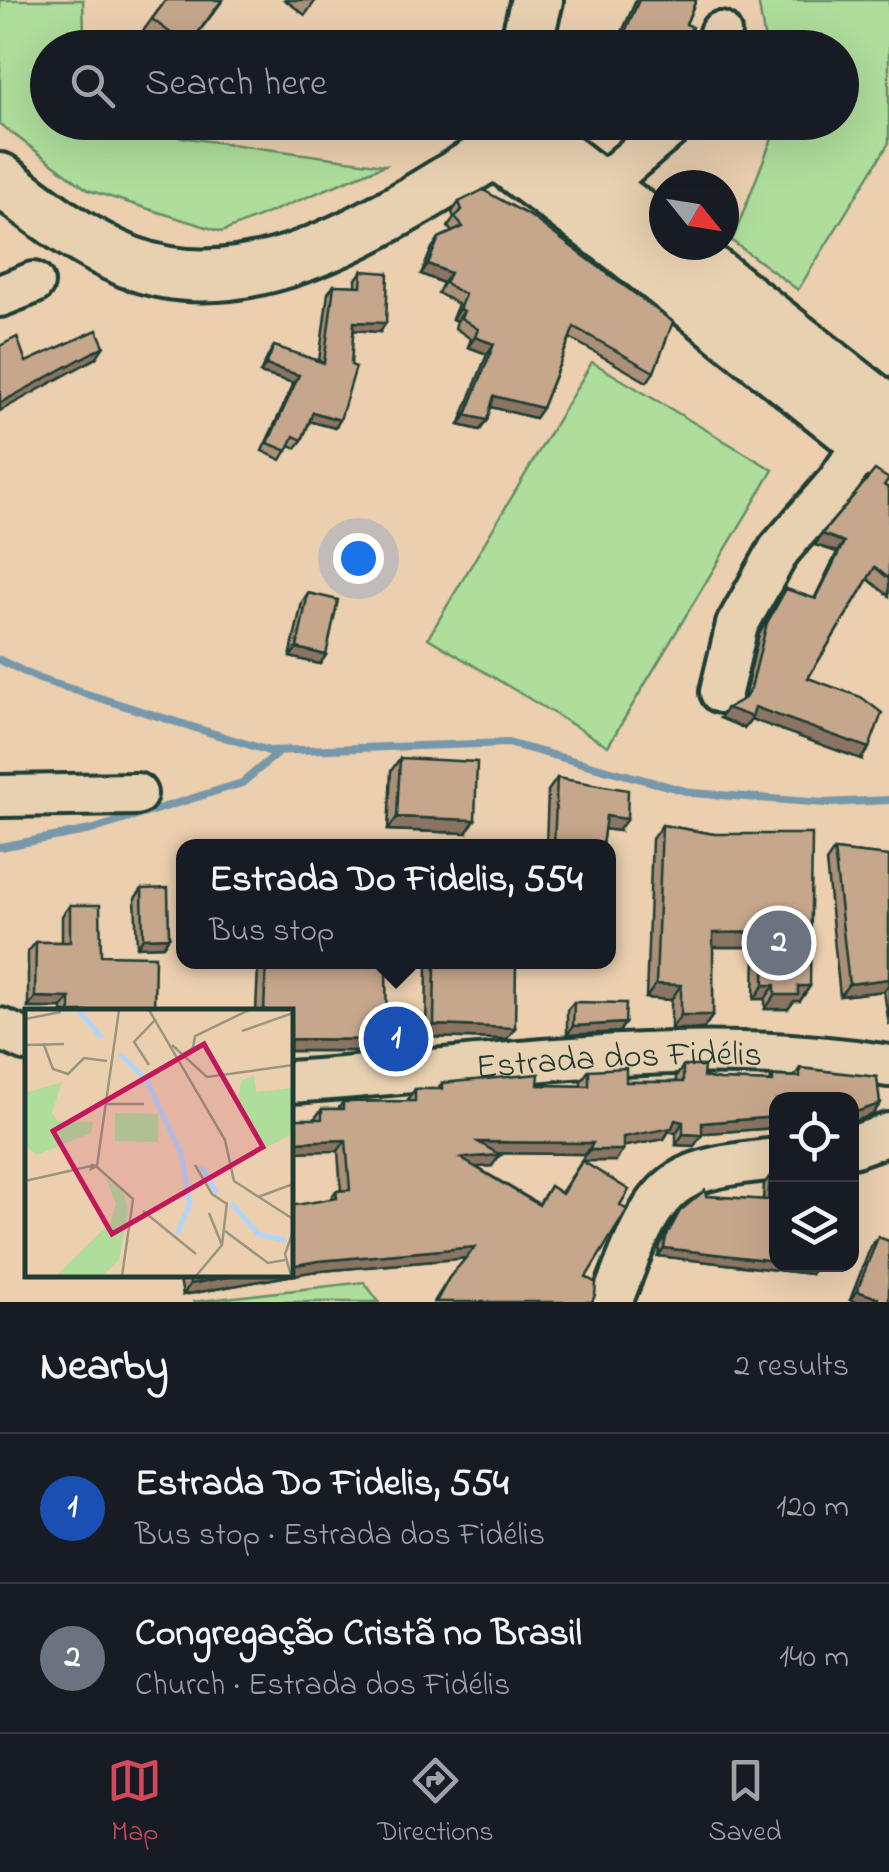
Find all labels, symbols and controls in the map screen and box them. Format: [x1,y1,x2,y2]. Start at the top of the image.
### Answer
search box [30,30,859,140]
text: Search here [145,57,327,113]
icon: search [65,58,120,113]
north arrow [649,170,739,260]
your location [333,533,384,584]
popup [176,839,616,969]
text: Estrada Do Fidelis, 554 [209,853,583,909]
pin: 2 [746,906,812,980]
text: Bus stop [209,909,334,956]
pin: 1 [364,1002,428,1076]
inset map [25,1009,292,1277]
street label: Estrada dos Fidélis [474,1030,763,1095]
map controls [769,1092,859,1272]
button: locate [769,1092,859,1182]
button: layers [769,1182,859,1272]
text: Nearby [40,1337,168,1398]
text: 2 results [734,1344,849,1391]
text: Estrada Do Fidelis, 554 [135,1457,509,1513]
text: 1 [67,1485,78,1532]
text: 120 m [776,1485,849,1532]
text: Bus stop · Estrada dos Fidélis [135,1513,545,1560]
text: Congregação Cristã no Brasil [135,1607,582,1663]
text: 2 [65,1635,80,1682]
text: 140 m [779,1635,849,1682]
text: Church · Estrada dos Fidélis [135,1663,510,1710]
tab: Map [107,1753,162,1854]
tab: Directions [377,1753,494,1854]
tab: Saved [709,1753,782,1854]

